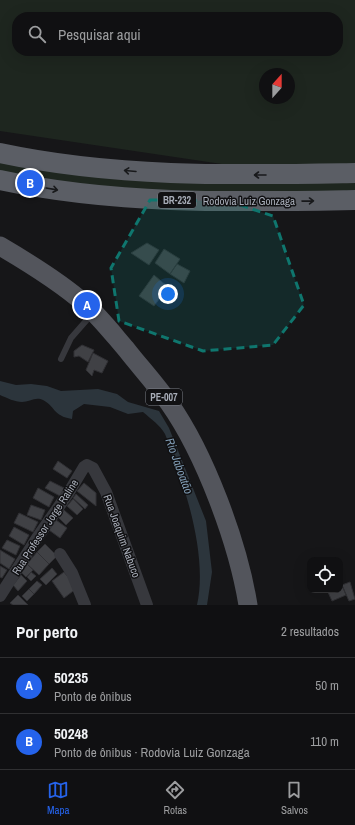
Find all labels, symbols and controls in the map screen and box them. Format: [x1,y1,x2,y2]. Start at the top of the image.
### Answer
search box [12,12,343,56]
icon: search [26,23,48,45]
text: Pesquisar aqui [58,24,141,45]
north arrow [259,68,295,104]
one-way arrow [124,167,137,174]
pin: B [17,168,43,198]
one-way arrow [254,171,267,179]
one-way arrow [45,185,58,193]
road number: BR-232 [158,192,196,208]
street label: Rodovia Luiz Gonzaga [203,194,295,208]
one-way arrow [301,197,314,205]
your location [158,284,178,304]
pin: A [74,290,100,320]
road number: PE-007 [146,389,182,405]
water label: Rio Jaboatão [161,436,197,497]
street label: Rua Professor Jorge Raline [9,477,81,577]
street label: Rua Joaquim Nabuco [101,493,143,579]
map controls [307,557,343,593]
button: locate [307,557,343,593]
text: Por perto [16,620,78,643]
text: 2 resultados [281,623,339,640]
text: 50235 [54,667,88,688]
text: A [25,677,33,694]
text: 50 m [315,677,339,694]
text: Ponto de ônibus [54,688,132,705]
text: 50248 [54,723,88,744]
text: B [25,733,33,750]
text: 110 m [310,733,339,750]
text: Ponto de ônibus · Rodovia Luiz Gonzaga [54,744,250,761]
tab: Mapa [47,779,70,817]
tab: Rotas [163,779,187,817]
tab: Salvos [281,779,308,817]

